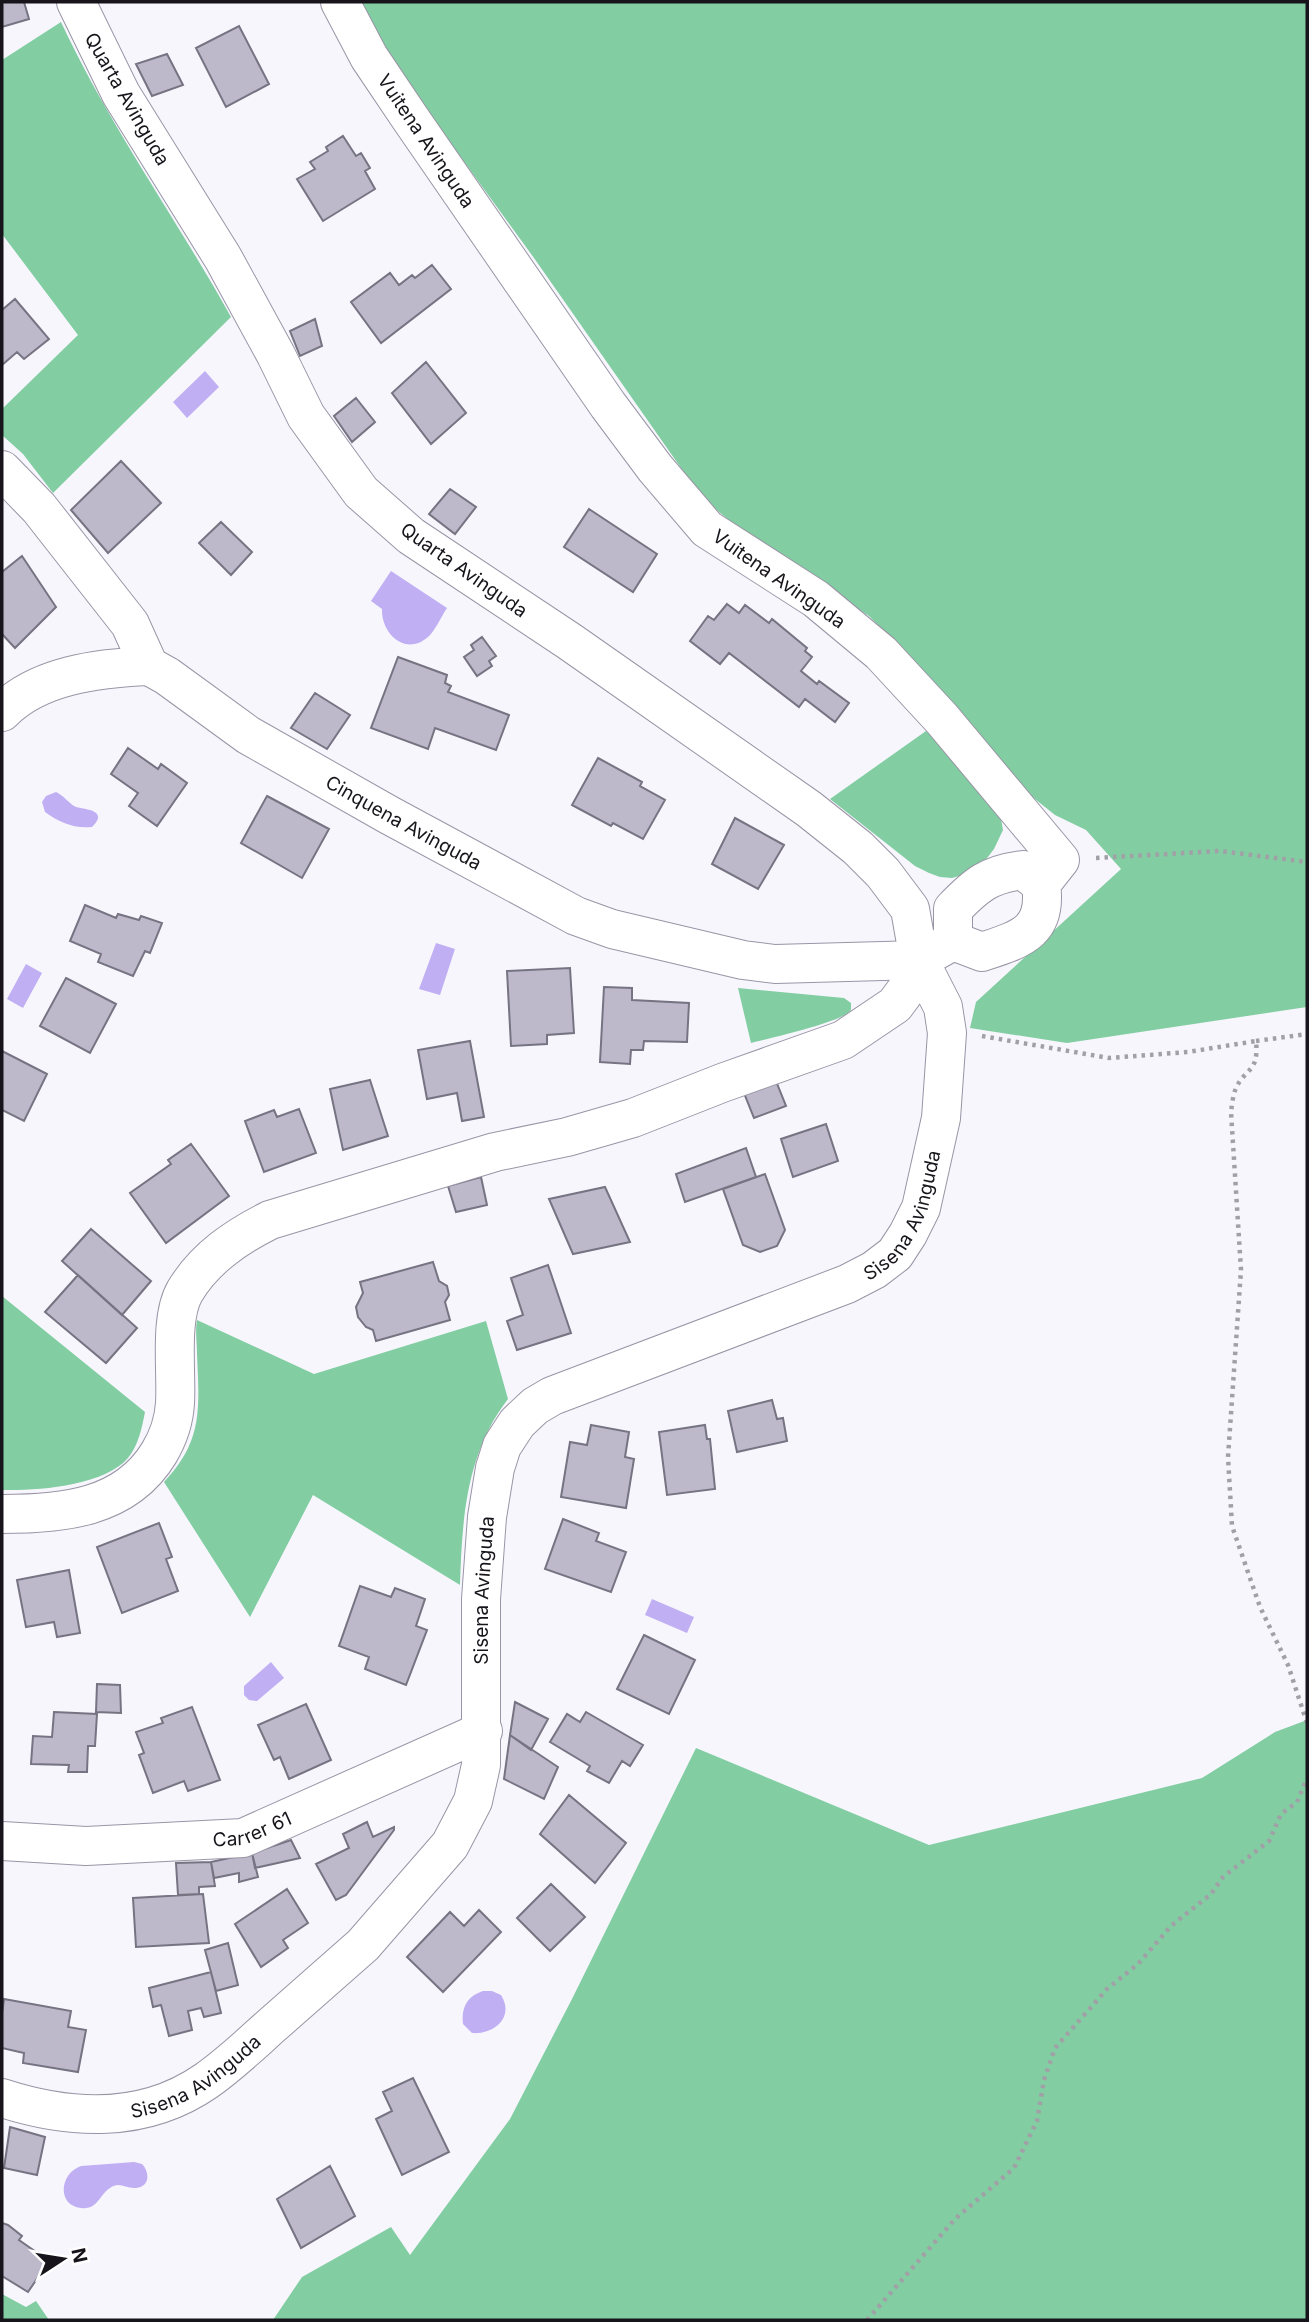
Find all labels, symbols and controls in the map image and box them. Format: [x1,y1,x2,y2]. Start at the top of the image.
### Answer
street label: Quarta Avinguda [80,28,174,170]
street label: Vuitena Avinguda [373,70,479,212]
street label: Quarta Avinguda [396,518,532,622]
street label: Vuitena Avinguda [708,525,850,633]
street label: Cinquena Avinguda [322,770,486,874]
street label: Sisena Avinguda [859,1148,945,1285]
street label: Sisena Avinguda [469,1515,499,1665]
street label: Carrer 61 [212,1806,295,1851]
street label: Sisena Avinguda [129,2030,265,2123]
north arrow [28,2224,98,2294]
text: N [66,2246,92,2265]

